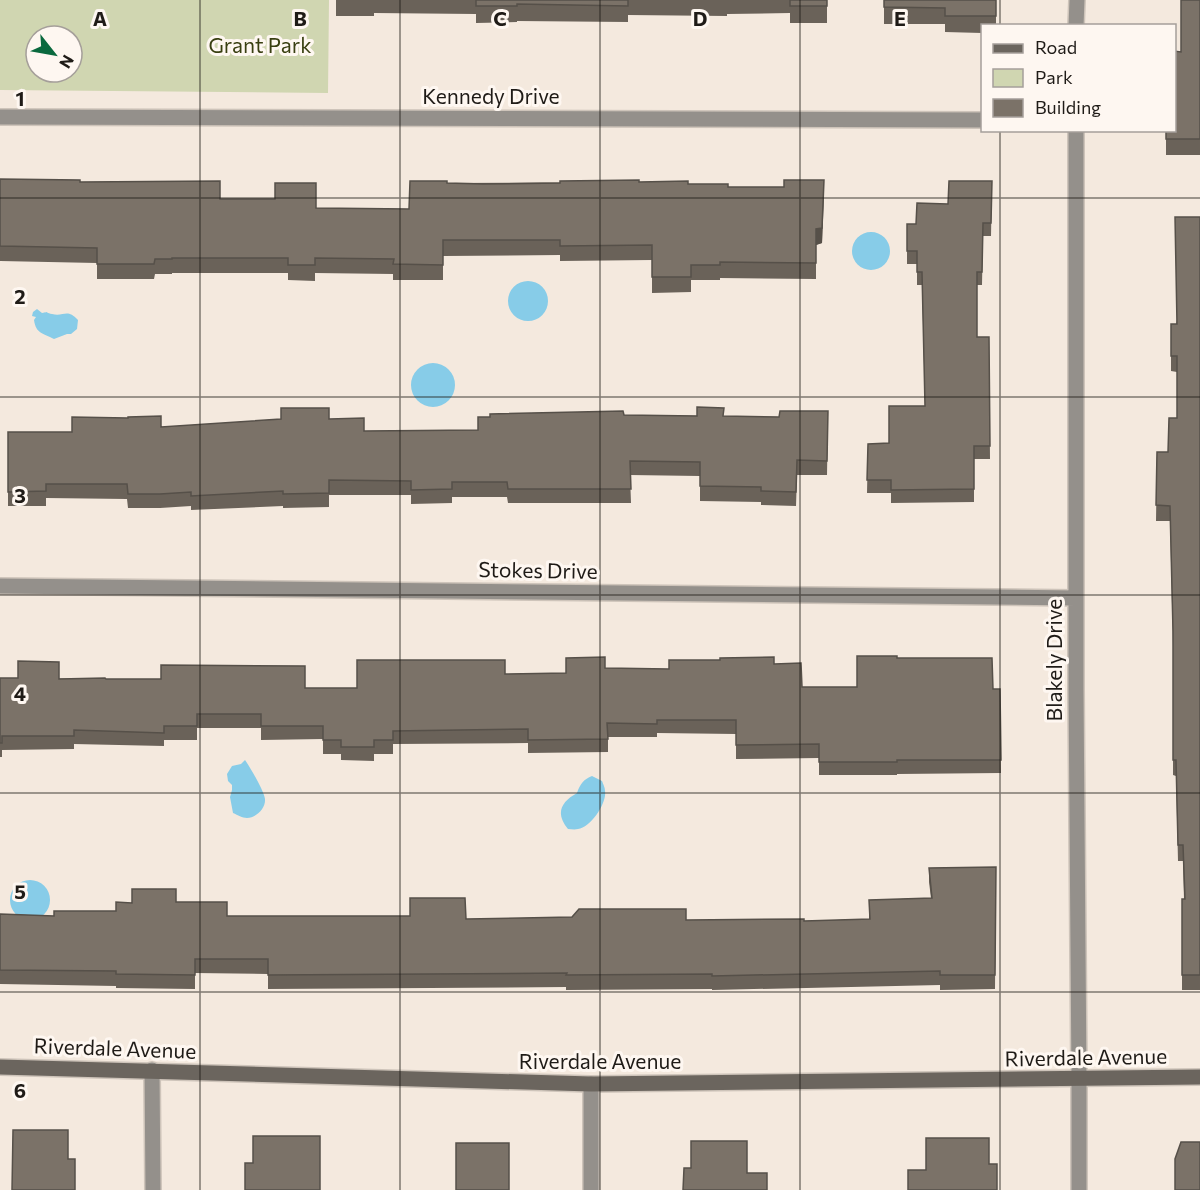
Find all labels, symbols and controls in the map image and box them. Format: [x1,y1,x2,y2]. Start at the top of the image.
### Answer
text: A [93,6,107,30]
text: B [293,6,307,30]
text: C [493,6,507,30]
text: D [693,6,707,30]
text: E [894,6,906,30]
north arrow [24,24,84,84]
legend [981,24,1176,132]
park label: Grant Park [208,32,312,57]
text: Road [1035,36,1077,58]
text: N [56,52,79,72]
text: Park [1035,66,1073,88]
street label: Kennedy Drive [422,83,560,108]
text: 1 [15,86,25,110]
text: Building [1035,96,1101,118]
text: 2 [14,284,26,308]
text: 3 [14,483,26,507]
street label: Stokes Drive [478,556,598,583]
street label: Blakely Drive [1041,599,1066,721]
text: 4 [14,681,26,705]
text: 5 [14,879,26,903]
street label: Riverdale Avenue [33,1032,197,1063]
street label: Riverdale Avenue [1005,1043,1167,1070]
street label: Riverdale Avenue [519,1048,681,1073]
text: 6 [14,1078,26,1102]

